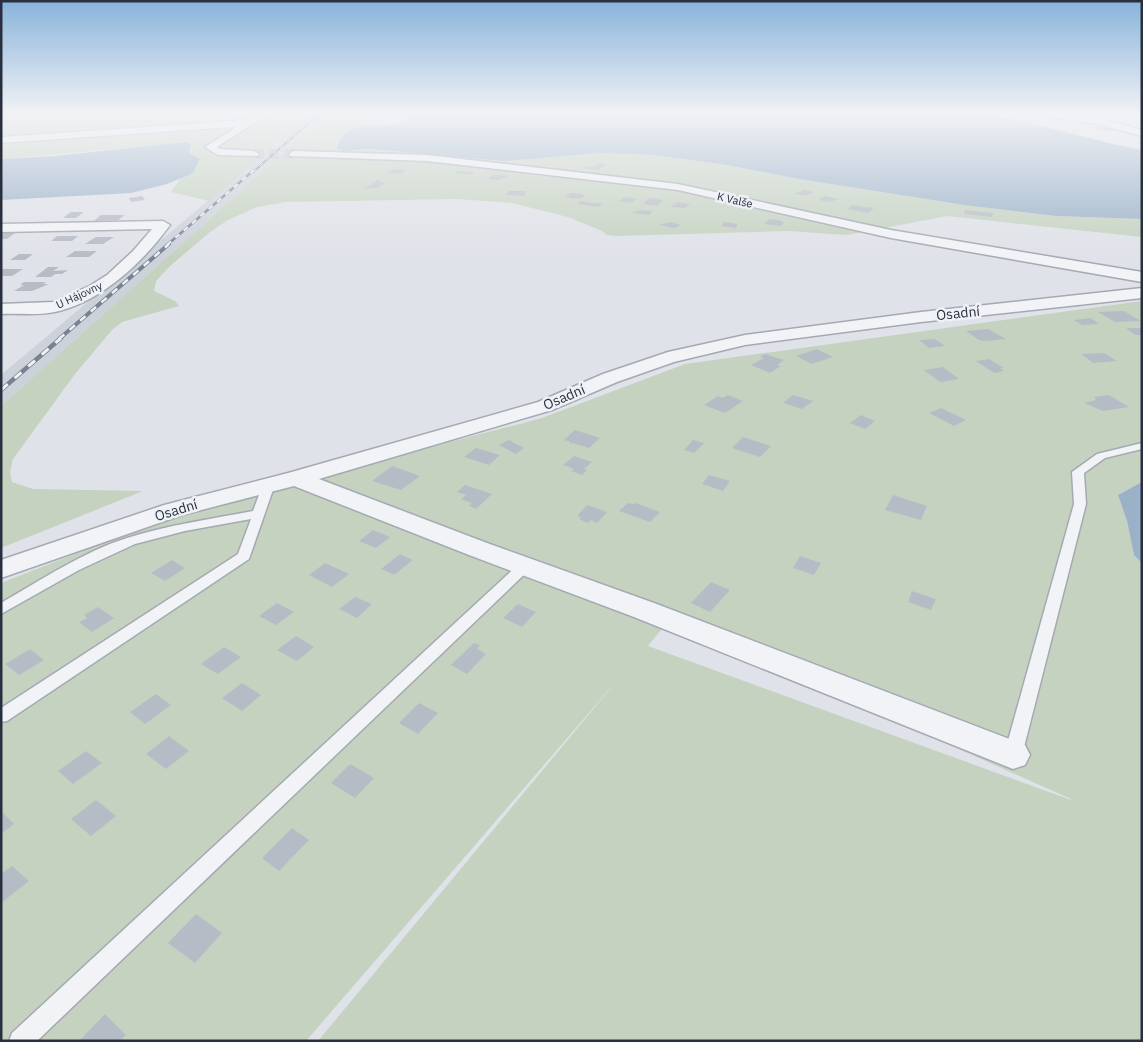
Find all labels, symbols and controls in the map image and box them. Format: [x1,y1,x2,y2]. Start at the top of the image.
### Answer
street label: K Valše [716,189,754,211]
street label: U Hájovny [54,278,105,312]
street label: Osadní [935,302,981,324]
street label: Osadní [540,380,588,414]
street label: Osadní [152,495,200,525]

